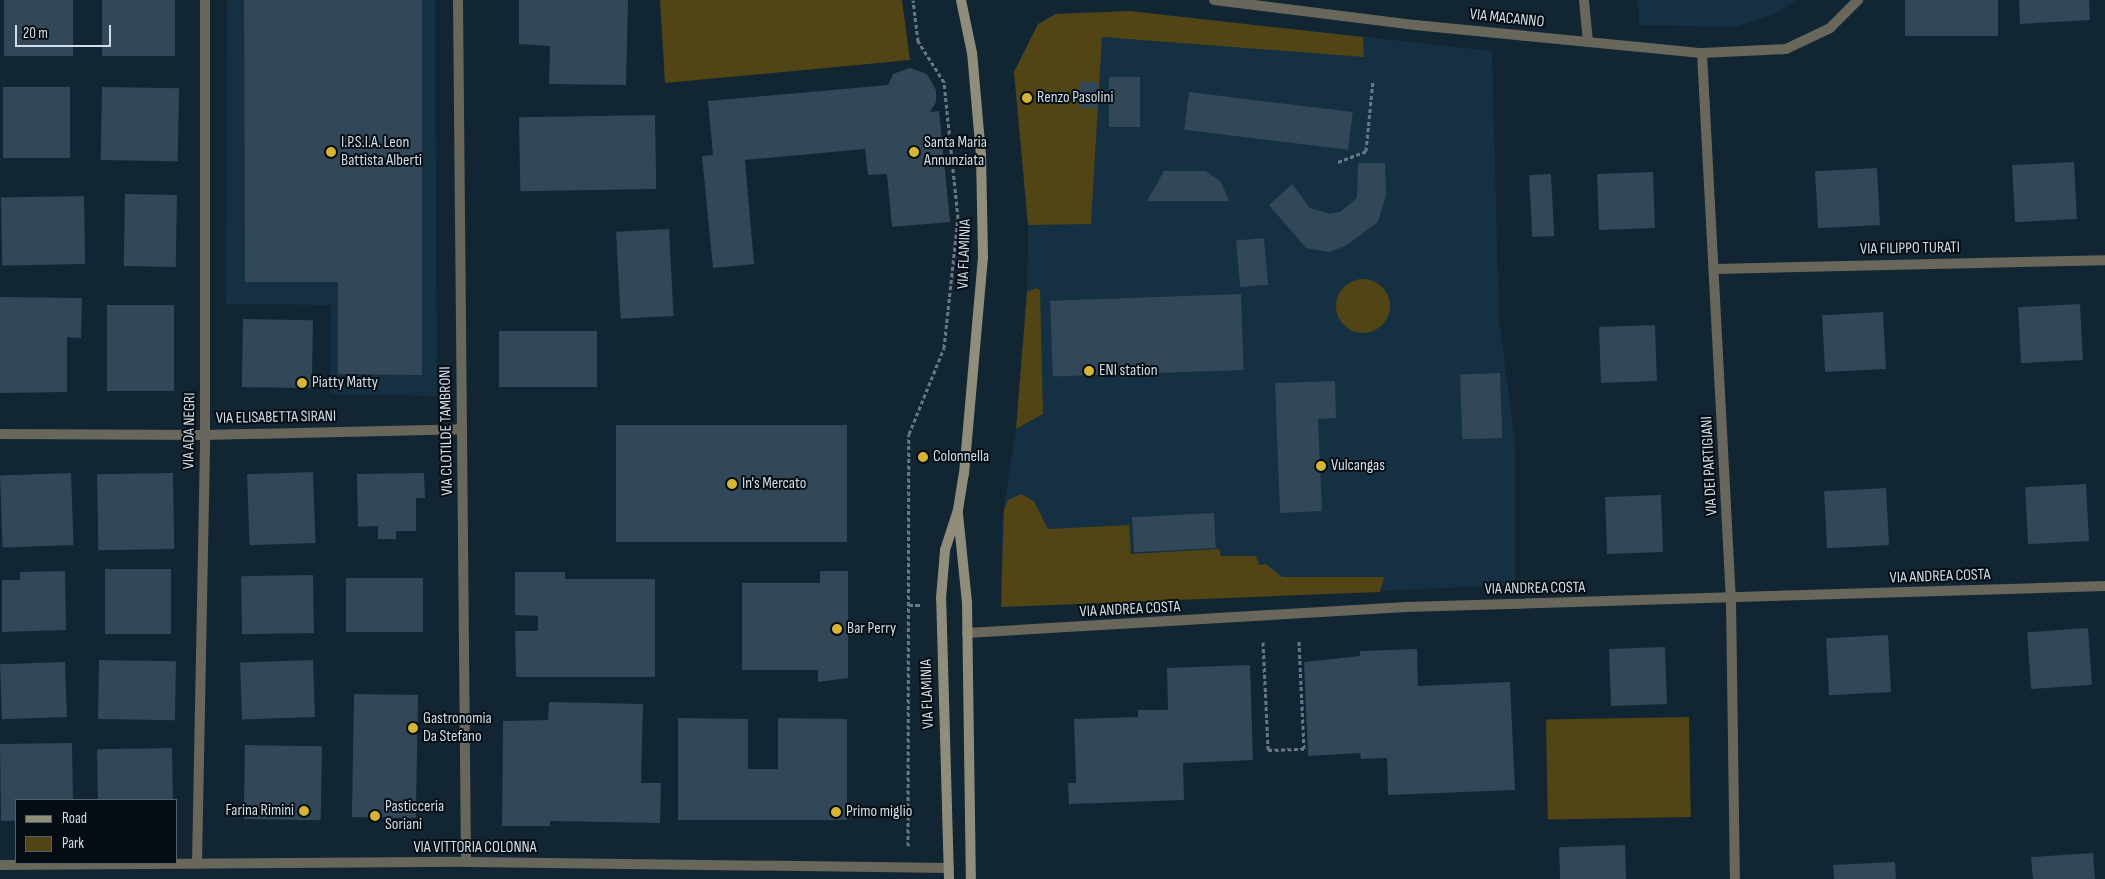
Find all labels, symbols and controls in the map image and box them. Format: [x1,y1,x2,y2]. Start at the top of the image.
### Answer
street label: VIA MACANNO [1469,6,1545,32]
scale bar [18,15,114,47]
text: 20 m [23,24,48,43]
place label: Renzo Pasolini [1037,88,1113,108]
marker: Renzo Pasolini [1021,92,1033,104]
place label: I.P.S.I.A. Leon Battista Alberti [341,133,422,171]
place label: Santa Maria Annunziata [924,133,987,171]
marker: I.P.S.I.A. Leon Battista Alberti [325,146,337,158]
marker: Santa Maria Annunziata [908,146,920,158]
street label: VIA FLAMINIA [954,219,976,289]
street label: VIA FILIPPO TURATI [1860,239,1960,259]
place label: ENI station [1099,361,1158,381]
marker: ENI station [1083,365,1095,377]
street label: VIA CLOTILDE TAMBRONI [436,366,458,496]
place label: Piatty Matty [312,373,378,393]
marker: Piatty Matty [296,377,308,389]
street label: VIA ADA NEGRI [180,392,200,470]
street label: VIA ELISABETTA SIRANI [216,407,336,429]
street label: VIA DEI PARTIGIANI [1698,416,1722,516]
place label: Colonnella [933,447,989,467]
marker: Colonnella [917,451,929,463]
place label: Vulcangas [1331,456,1385,476]
marker: Vulcangas [1315,460,1327,472]
place label: In's Mercato [742,474,806,494]
marker: In's Mercato [726,478,738,490]
street label: VIA ANDREA COSTA [1889,566,1991,588]
street label: VIA ANDREA COSTA [1484,579,1586,599]
street label: VIA ANDREA COSTA [1079,598,1181,622]
place label: Bar Perry [847,619,896,639]
marker: Bar Perry [831,623,843,635]
street label: VIA FLAMINIA [917,659,939,729]
place label: Gastronomia Da Stefano [423,709,492,747]
marker: Gastronomia Da Stefano [407,722,419,734]
place label: Pasticceria Soriani [385,797,444,835]
legend [15,799,178,864]
place label: Farina Rimini [226,801,294,821]
place label: Primo miglio [846,802,912,822]
marker: Farina Rimini [298,805,310,817]
marker: Primo miglio [830,806,842,818]
text: Road [62,809,87,828]
marker: Pasticceria Soriani [369,810,381,822]
text: Park [62,834,84,853]
street label: VIA VITTORIA COLONNA [413,838,537,858]

